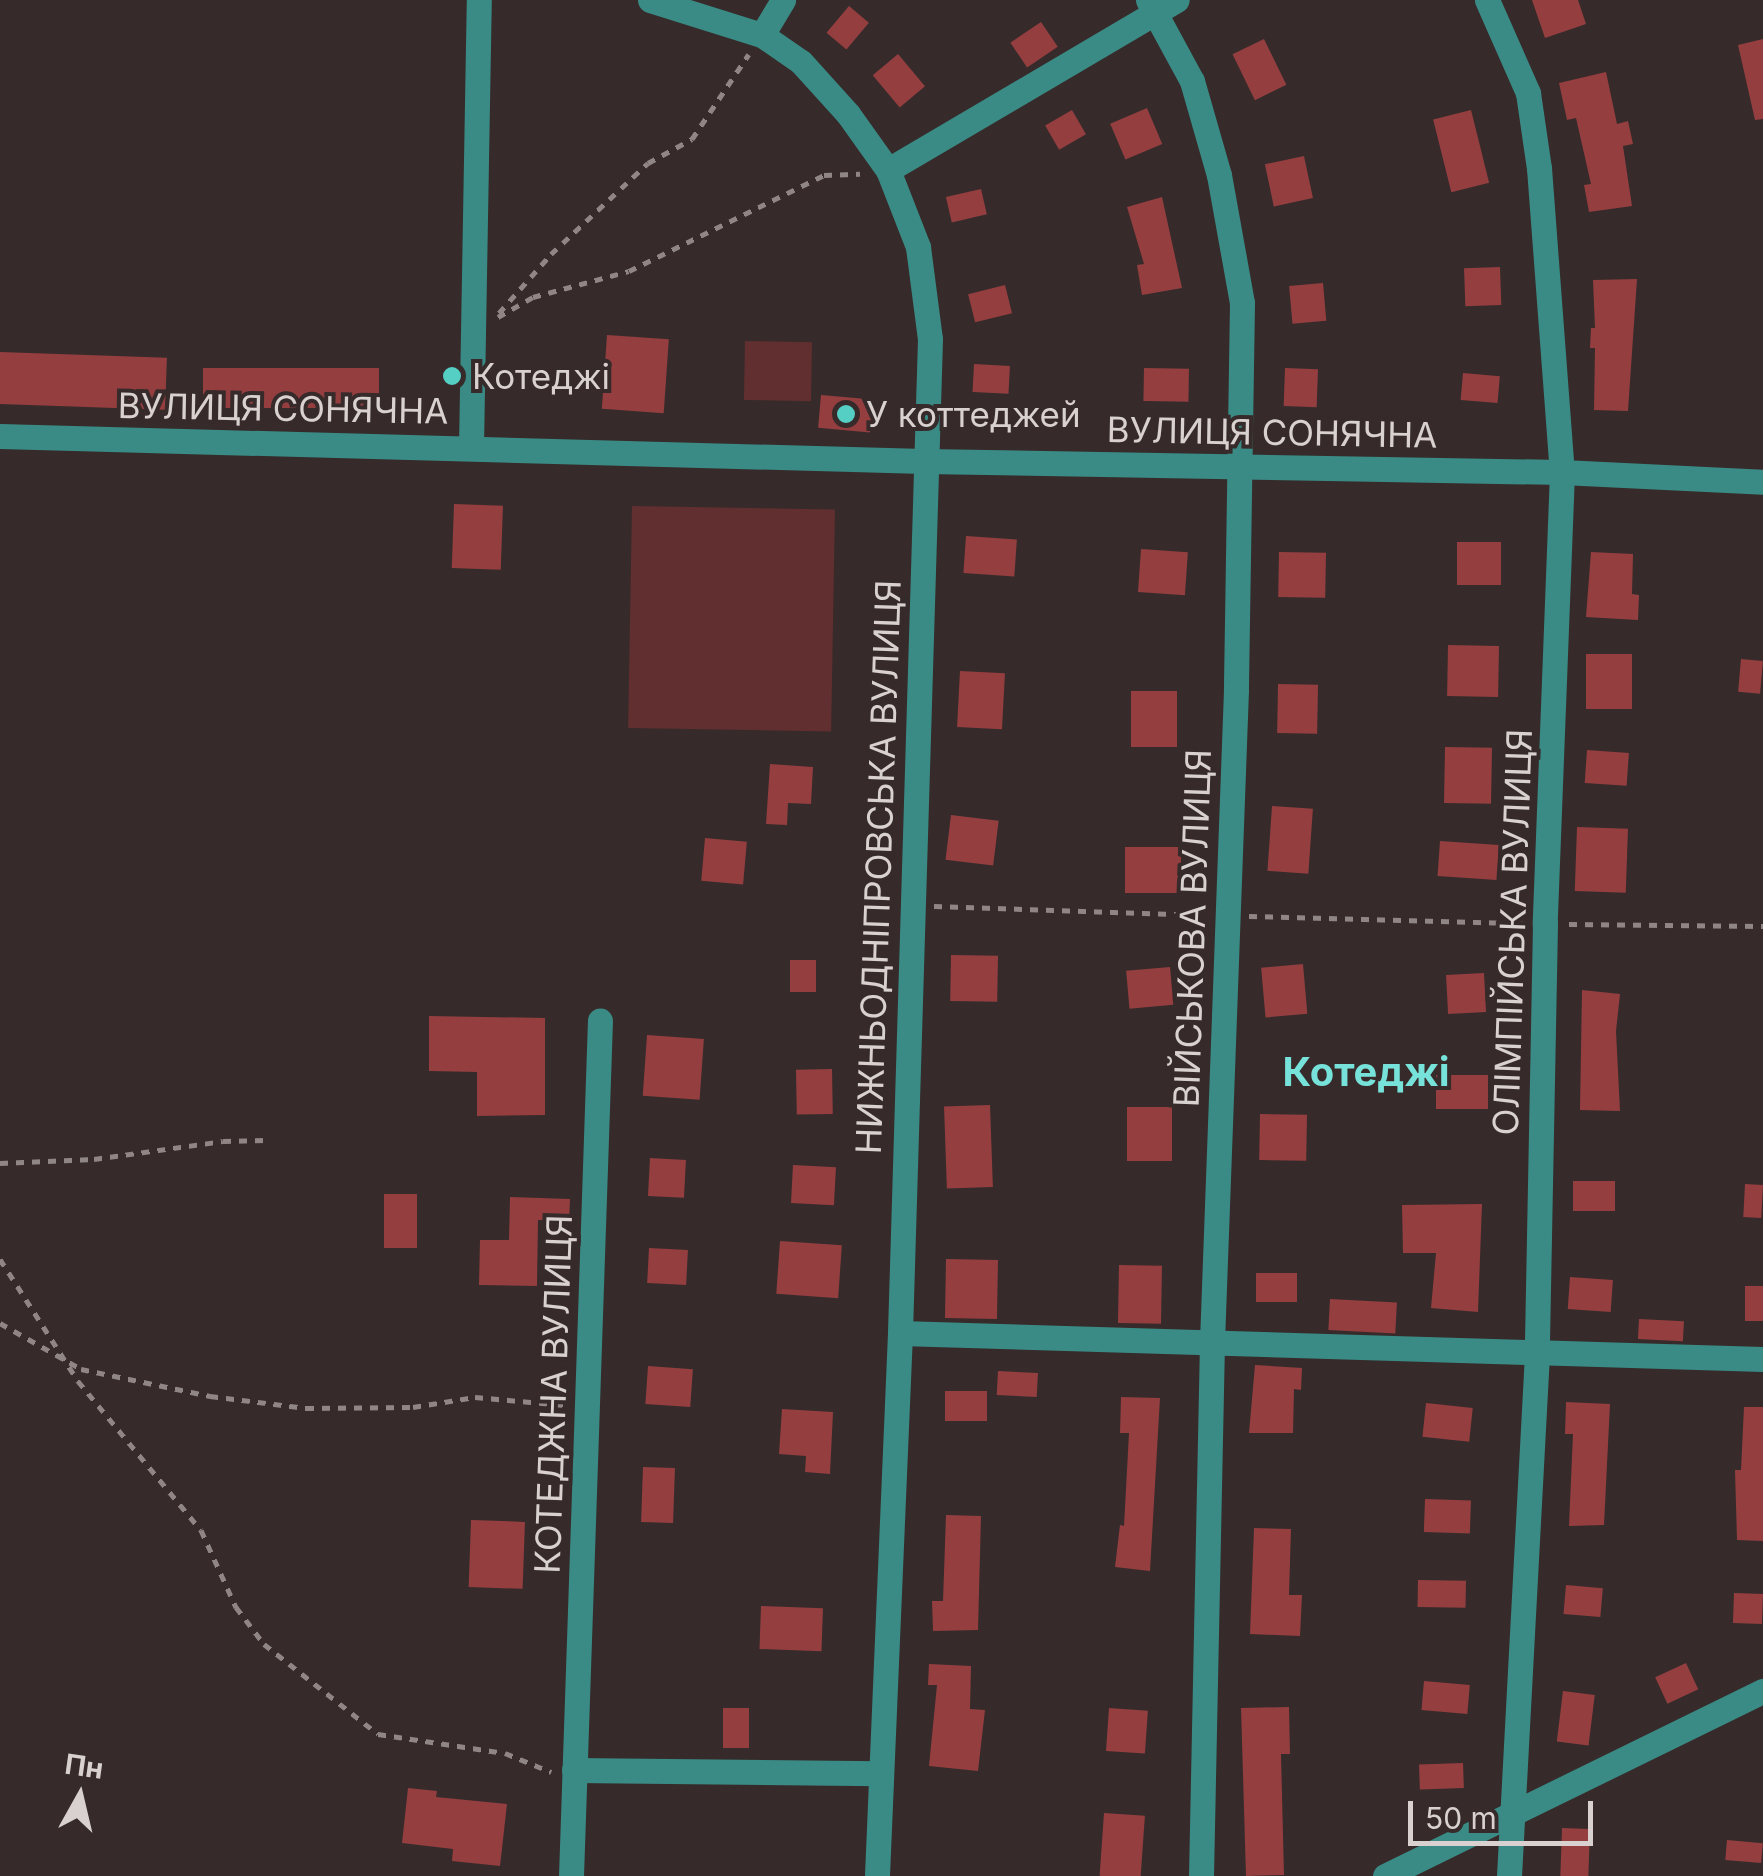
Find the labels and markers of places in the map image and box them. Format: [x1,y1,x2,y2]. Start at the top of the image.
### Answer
place label: Котеджі [472,355,610,397]
marker: Котеджі [441,365,463,387]
place label: У коттеджей [866,393,1081,435]
marker: У коттеджей [835,403,857,425]

